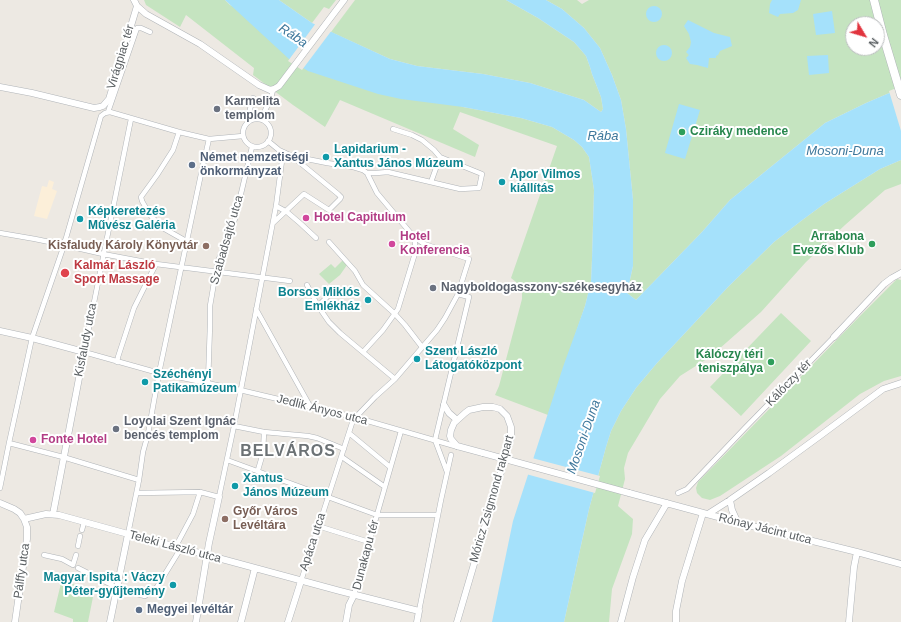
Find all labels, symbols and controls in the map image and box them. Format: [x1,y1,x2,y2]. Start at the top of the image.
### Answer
north arrow [845,16,885,56]
water label: Rába [276,21,310,51]
street label: Virágpiac tér [104,23,138,91]
text: N [866,36,881,50]
place label: Karmelita templom [225,95,280,123]
marker: Karmelita templom [212,104,222,114]
place label: Cziráky medence [690,125,788,139]
marker: Cziráky medence [677,127,687,137]
water label: Rába [587,128,619,144]
place label: Lapidarium - Xantus János Múzeum [334,143,463,171]
water label: Mosoni-Duna [806,143,884,159]
place label: Német nemzetiségi önkormányzat [200,151,309,179]
marker: Lapidarium - Xantus János Múzeum [321,152,331,162]
marker: Német nemzetiségi önkormányzat [187,160,197,170]
place label: Apor Vilmos kiállítás [510,168,580,196]
marker: Apor Vilmos kiállítás [497,177,507,187]
street label: Szabadsajtó utca [207,194,247,286]
place label: Képkeretezés Művész Galéria [88,205,175,233]
place label: Hotel Capitulum [314,211,406,225]
marker: Hotel Capitulum [301,213,311,223]
marker: Képkeretezés Művész Galéria [75,214,85,224]
place label: Hotel Konferencia [400,230,469,258]
place label: Arrabona Evezős Klub [793,230,864,258]
place label: Kisfaludy Károly Könyvtár [48,239,198,253]
marker: Hotel Konferencia [387,239,397,249]
marker: Arrabona Evezős Klub [867,239,877,249]
marker: Kisfaludy Károly Könyvtár [201,241,211,251]
place label: Kalmár László Sport Massage [74,259,159,287]
marker: Kalmár László Sport Massage [59,267,71,279]
place label: Nagyboldogasszony-székesegyház [441,281,642,295]
marker: Nagyboldogasszony-székesegyház [428,283,438,293]
place label: Borsos Miklós Emlékház [278,286,360,314]
marker: Borsos Miklós Emlékház [363,295,373,305]
street label: Kisfaludy utca [72,302,100,378]
place label: Szent László Látogatóközpont [425,345,522,373]
place label: Kálóczy téri teniszpálya [696,348,763,376]
marker: Szent László Látogatóközpont [412,354,422,364]
street label: Kálóczy tér [763,357,815,409]
marker: Kálóczy téri teniszpálya [766,357,776,367]
place label: Széchényi Patikamúzeum [153,368,237,396]
marker: Széchényi Patikamúzeum [140,377,150,387]
street label: Jedlik Ányos utca [275,392,369,428]
water label: Mosoni-Duna [564,398,604,476]
place label: Loyolai Szent Ignác bencés templom [124,415,236,443]
marker: Loyolai Szent Ignác bencés templom [111,424,121,434]
place label: Fonte Hotel [41,433,107,447]
street label: Móricz Zsigmond rakpart [467,434,517,564]
marker: Fonte Hotel [28,435,38,445]
district label: BELVÁROS [240,442,336,462]
place label: Xantus János Múzeum [243,472,329,500]
marker: Xantus János Múzeum [230,481,240,491]
place label: Győr Város Levéltára [233,505,298,533]
street label: Rónay Jácint utca [717,510,813,548]
street label: Apáca utca [297,511,329,573]
marker: Győr Város Levéltára [220,514,230,524]
street label: Dunakapu tér [350,518,382,592]
street label: Teleki László utca [127,528,223,566]
street label: Pálffy utca [11,542,33,600]
place label: Magyar Ispita : Váczy Péter-gyűjtemény [44,571,165,599]
marker: Magyar Ispita : Váczy Péter-gyűjtemény [168,580,178,590]
place label: Megyei levéltár [147,603,233,617]
marker: Megyei levéltár [134,605,144,615]

